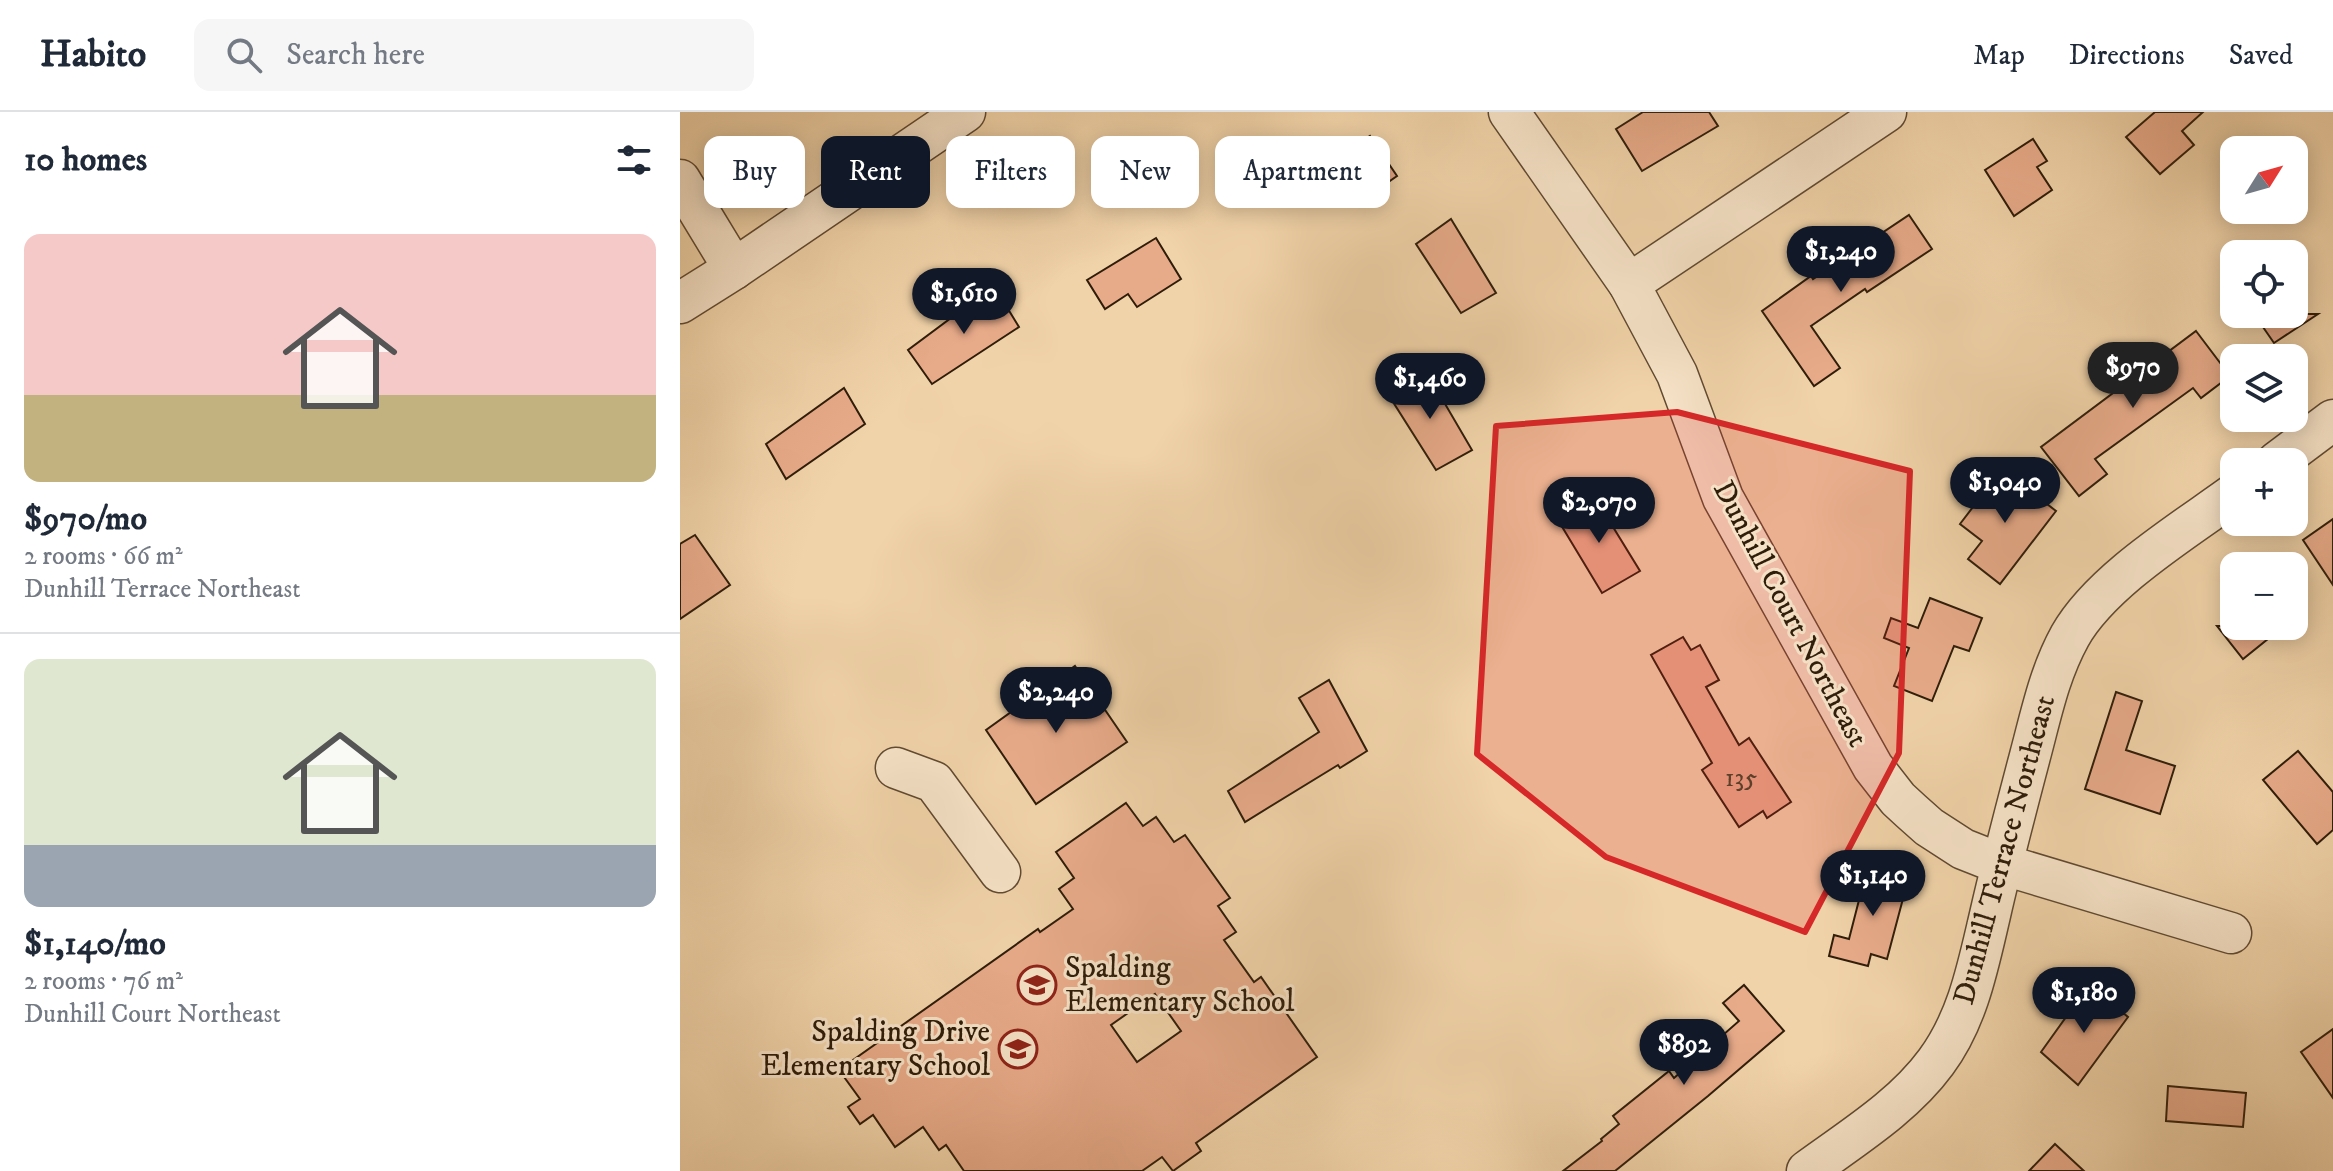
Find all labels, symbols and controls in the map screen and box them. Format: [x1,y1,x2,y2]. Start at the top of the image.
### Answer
search box [194,19,754,91]
text: Habito [40,31,146,79]
icon: search [222,33,266,77]
text: Search here [286,37,425,74]
text: Map [1973,38,2025,73]
text: Directions [2069,38,2185,73]
text: Saved [2229,38,2293,73]
chip: Buy [704,136,805,208]
chip: Rent [821,136,930,208]
chip: Filters [946,136,1075,208]
chip: New [1091,136,1199,208]
chip: Apartment [1215,136,1390,208]
north arrow [2220,136,2308,224]
map controls [2220,136,2308,640]
icon: filters [612,138,656,182]
text: 10 homes [24,139,147,181]
pin: $1,240 [1776,226,1906,294]
text: $1,240 [1805,235,1877,268]
button: locate [2220,240,2308,328]
pin: $1,610 [899,268,1029,336]
text: $1,610 [930,277,998,310]
icon: home [268,286,412,430]
pin: $970 [2086,342,2180,410]
button: layers [2220,344,2308,432]
text: $970 [2106,351,2160,384]
pin: $1,460 [1365,353,1495,421]
text: $1,460 [1393,362,1467,395]
button: + [2220,448,2308,536]
pin: $1,040 [1940,457,2070,525]
text: $1,040 [1968,466,2042,499]
street label: Dunhill Court Northeast [1704,474,1876,754]
pin: $2,070 [1534,477,1664,545]
text: $2,070 [1561,486,1637,519]
text: $970/mo [24,498,147,540]
text: 2 rooms · 66 m² [24,540,183,573]
button: − [2220,552,2308,640]
text: Dunhill Terrace Northeast [24,573,301,606]
pin: $2,240 [991,667,1121,735]
text: $2,240 [1018,676,1094,709]
street label: Dunhill Terrace Northeast [1946,691,2064,1009]
icon: home [268,711,412,855]
house number: 135 [1725,762,1757,795]
pin: $1,140 [1808,850,1938,918]
text: $1,140 [1838,859,1908,892]
text: $1,140/mo [24,923,166,965]
place label: Spalding Elementary School [1065,950,1294,1021]
school or university icon: Spalding Elementary School [1016,964,1058,1006]
text: 2 rooms · 76 m² [24,965,183,998]
pin: $1,180 [2019,967,2149,1035]
text: $1,180 [2050,976,2118,1009]
text: Dunhill Court Northeast [24,998,281,1031]
place label: Spalding Drive Elementary School [761,1014,990,1085]
pin: $892 [1637,1019,1731,1087]
school or university icon: Spalding Drive Elementary School [997,1028,1039,1070]
text: $892 [1658,1028,1710,1061]

